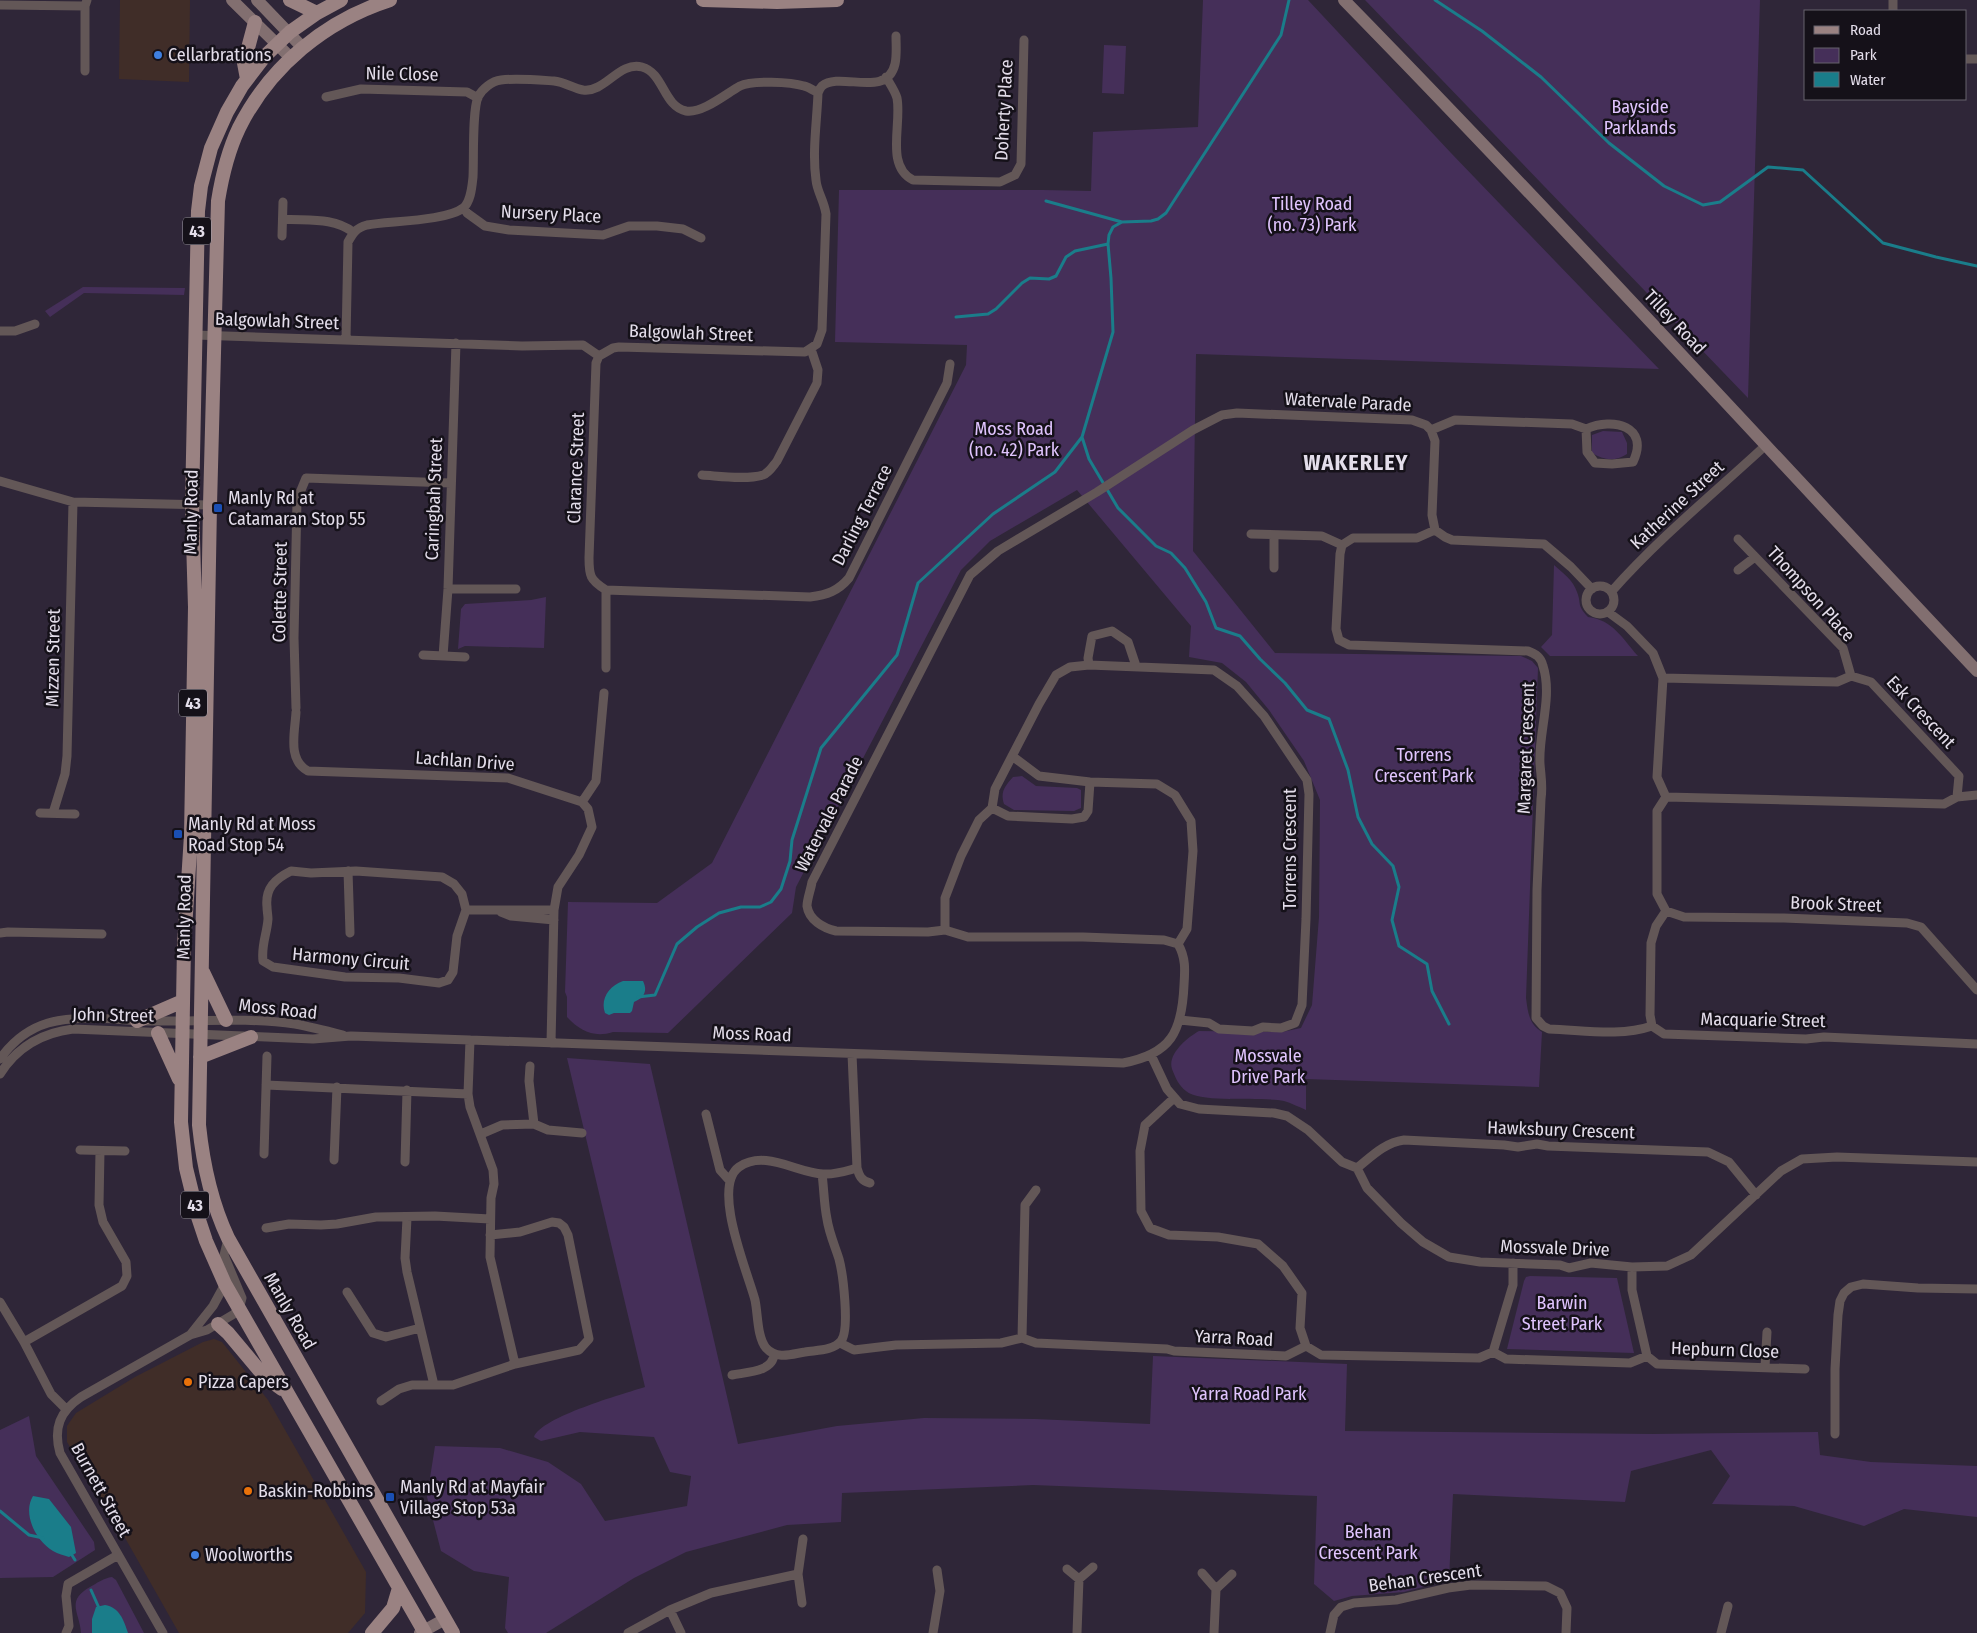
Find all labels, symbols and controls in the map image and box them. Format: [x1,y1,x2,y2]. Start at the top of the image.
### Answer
legend [1804,10,1967,100]
text: Road [1850,21,1881,39]
place label: Cellarbrations [168,44,272,66]
text: Park [1850,46,1877,64]
marker: Cellarbrations [152,49,164,61]
street label: Doherty Place [990,59,1018,161]
street label: Nile Close [365,62,439,86]
text: Water [1850,71,1886,89]
park label: Bayside Parklands [1604,96,1676,139]
park label: Tilley Road (no. 73) Park [1268,193,1357,236]
street label: Nursery Place [500,200,602,228]
road number: 43 [183,218,211,245]
street label: Tilley Road [1639,285,1711,359]
street label: Balgowlah Street [215,308,340,334]
street label: Balgowlah Street [629,320,754,346]
street label: Watervale Parade [1284,388,1412,416]
street label: Clarance Street [563,412,589,524]
park label: Moss Road (no. 42) Park [969,418,1060,461]
street label: Caringbah Street [421,437,447,561]
district label: WAKERLEY [1304,449,1409,476]
street label: Katherine Street [1626,456,1729,554]
street label: Darling Terrace [827,461,897,569]
street label: Manly Road [179,469,203,555]
place label: Manly Rd at Catamaran Stop 55 [228,487,366,530]
marker: Manly Rd at Catamaran Stop 55 [212,502,224,514]
street label: Colette Street [268,541,292,643]
street label: Thompson Place [1762,542,1860,646]
street label: Mizzen Street [41,609,65,707]
street label: Esk Crescent [1882,671,1960,753]
street label: Margaret Crescent [1513,681,1539,814]
road number: 43 [179,690,207,716]
park label: Torrens Crescent Park [1374,744,1474,787]
street label: Lachlan Drive [415,747,515,775]
street label: Watervale Parade [790,752,868,876]
street label: Torrens Crescent [1279,788,1301,910]
place label: Manly Rd at Moss Road Stop 54 [188,813,316,856]
marker: Manly Rd at Moss Road Stop 54 [172,828,184,840]
street label: Manly Road [172,874,196,960]
street label: Brook Street [1790,891,1882,917]
street label: Harmony Circuit [291,943,411,975]
street label: Moss Road [238,994,318,1024]
street label: John Street [72,1003,154,1027]
street label: Macquarie Street [1700,1008,1826,1032]
street label: Moss Road [712,1022,792,1046]
park label: Mossvale Drive Park [1231,1045,1306,1088]
street label: Hawksbury Crescent [1487,1116,1635,1144]
road number: 43 [181,1192,209,1218]
street label: Mossvale Drive [1500,1235,1610,1261]
street label: Manly Road [259,1269,321,1353]
park label: Barwin Street Park [1522,1292,1603,1335]
street label: Yarra Road [1194,1325,1274,1351]
street label: Hepburn Close [1671,1337,1779,1363]
place label: Pizza Capers [198,1371,289,1393]
marker: Pizza Capers [182,1376,194,1388]
park label: Yarra Road Park [1192,1383,1307,1405]
street label: Burnett Street [66,1439,136,1541]
place label: Manly Rd at Mayfair Village Stop 53a [400,1476,545,1519]
place label: Baskin-Robbins [258,1480,373,1502]
marker: Baskin-Robbins [242,1485,254,1497]
marker: Manly Rd at Mayfair Village Stop 53a [384,1491,396,1503]
park label: Behan Crescent Park [1318,1521,1418,1564]
place label: Woolworths [205,1544,293,1566]
marker: Woolworths [189,1549,201,1561]
street label: Behan Crescent [1367,1559,1483,1597]

